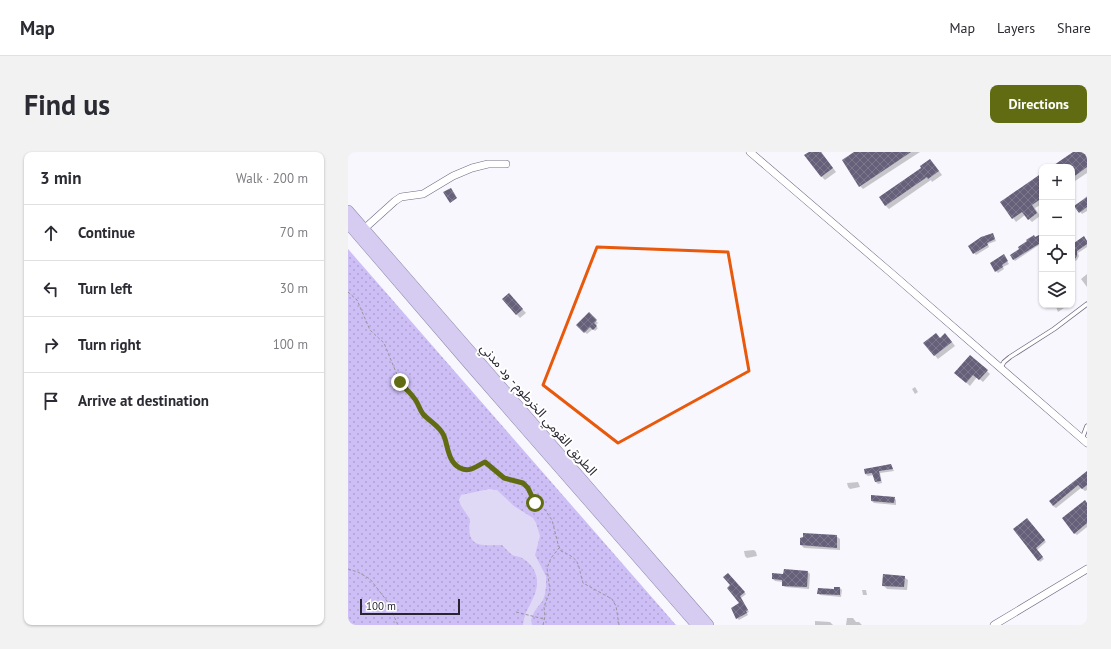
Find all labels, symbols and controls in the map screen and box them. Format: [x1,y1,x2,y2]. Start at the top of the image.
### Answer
text: Map [20,16,55,40]
text: Map [949,19,975,37]
text: Layers [997,19,1035,37]
text: Share [1057,19,1091,37]
button: Directions [990,85,1087,123]
text: Find us [24,86,110,123]
map controls [1039,164,1075,308]
button: + [1039,164,1075,200]
text: 3 min [40,167,81,189]
text: Walk · 200 m [236,170,308,187]
button: − [1039,200,1075,236]
icon: ahead [40,222,62,244]
text: Continue [78,223,135,242]
text: 70 m [280,224,308,241]
button: locate [1039,236,1075,272]
button: layers [1039,272,1075,308]
icon: left [40,278,62,300]
text: Turn left [78,279,132,298]
text: 30 m [280,280,308,297]
icon: right [40,334,62,356]
text: Turn right [78,335,141,354]
text: 100 m [273,336,308,353]
street label: الطريق القومي الخرطوم - ود مدني [475,340,601,480]
route end [391,373,409,391]
icon: arrive [40,390,62,412]
text: Arrive at destination [78,391,209,410]
route start [526,494,544,512]
scale bar [360,597,460,616]
text: 100 m [366,599,396,613]

